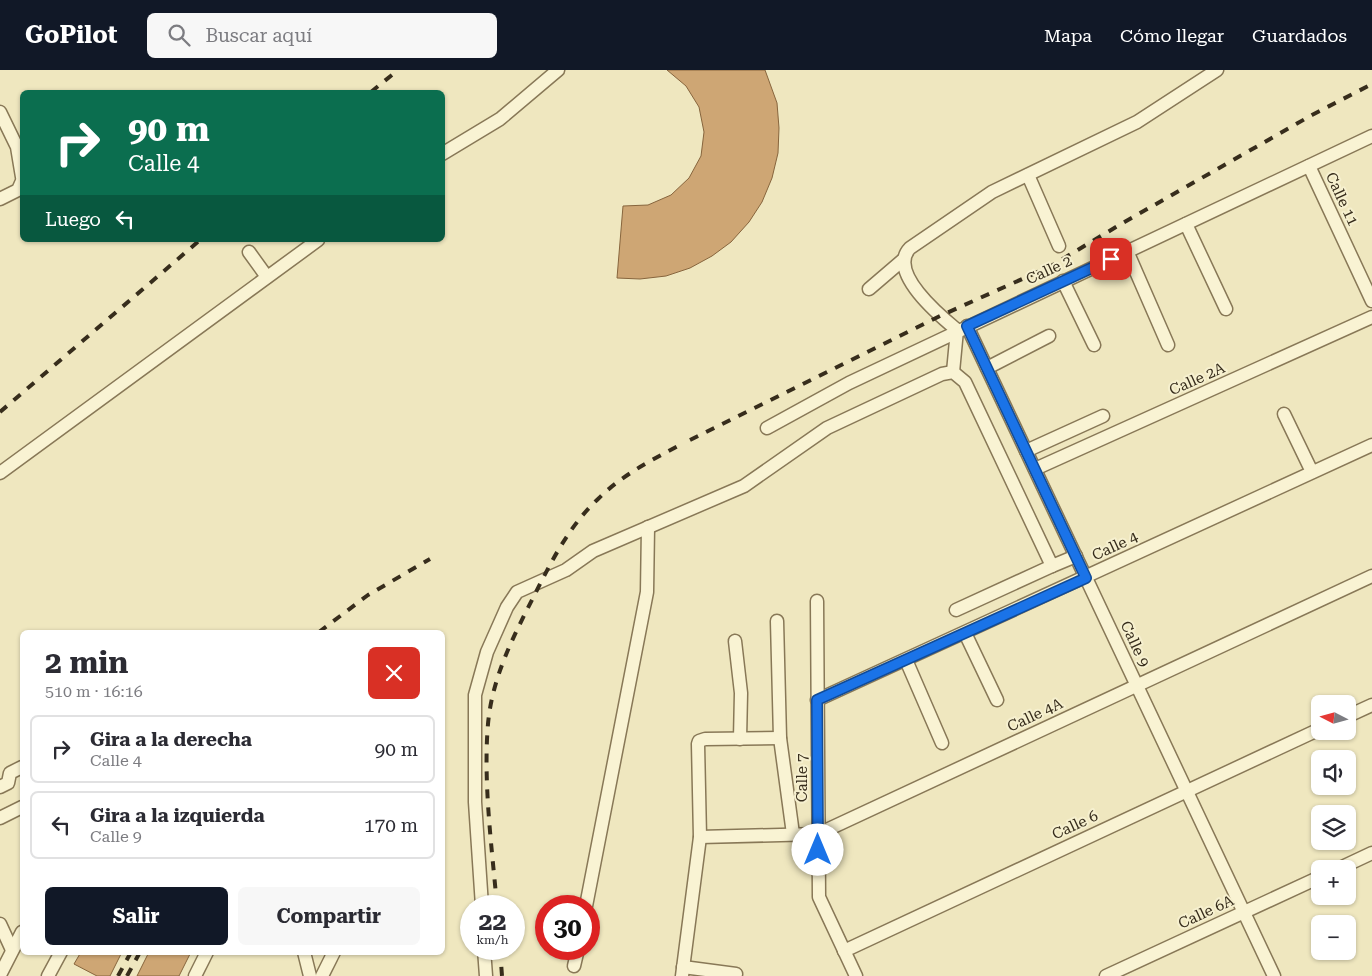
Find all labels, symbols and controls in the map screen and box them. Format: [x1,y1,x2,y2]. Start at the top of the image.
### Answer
search box [147,13,497,58]
text: GoPilot [25,21,117,49]
icon: search [165,21,193,49]
text: Buscar aquí [205,24,312,47]
text: Mapa [1044,25,1092,46]
text: Cómo llegar [1120,25,1224,46]
text: Guardados [1252,25,1347,46]
text: 90 m [128,109,210,150]
icon: right [45,110,110,175]
text: Calle 4 [128,151,199,176]
street label: Calle 11 [1322,169,1362,229]
icon: left [111,205,139,233]
text: Luego [45,208,101,231]
pin [1090,238,1132,280]
icon: arrive [1097,245,1125,273]
street label: Calle 2 [1023,252,1075,288]
street label: Calle 2A [1166,359,1228,399]
street label: Calle 4 [1089,527,1141,564]
street label: Calle 9 [1117,618,1153,670]
text: 2 min [45,645,128,680]
button: close [368,647,420,699]
text: 510 m · 16:16 [45,682,143,701]
street label: Calle 4A [1004,694,1066,736]
north arrow [1311,695,1356,740]
map controls [1311,695,1356,960]
text: Gira a la derecha [90,728,252,751]
icon: right [47,735,75,763]
text: 90 m [375,738,418,761]
button: sound [1311,750,1356,795]
text: Calle 4 [90,751,142,770]
street label: Calle 7 [793,754,811,802]
text: Gira a la izquierda [90,804,265,827]
button: layers [1311,805,1356,850]
street label: Calle 6 [1049,807,1101,843]
icon: left [47,811,75,839]
text: 170 m [364,814,418,837]
position arrow [791,823,843,875]
text: Calle 9 [90,827,142,846]
button: + [1311,860,1356,905]
button: Salir [45,887,228,945]
button: Compartir [238,887,420,945]
street label: Calle 6A [1175,891,1237,933]
speed limit sign: 30 [535,895,600,960]
text: 22 [478,907,507,936]
button: − [1311,915,1356,960]
text: km/h [476,933,509,947]

